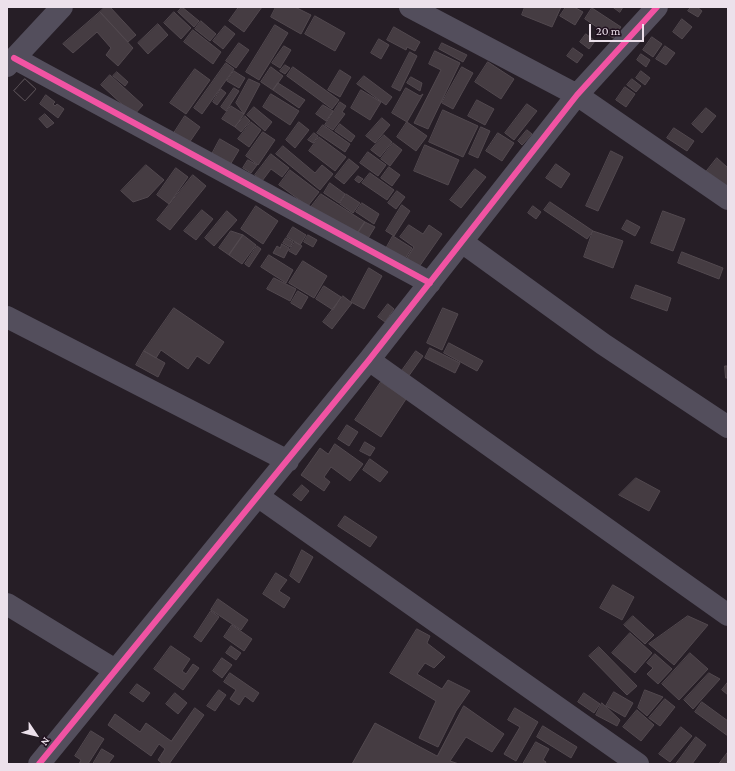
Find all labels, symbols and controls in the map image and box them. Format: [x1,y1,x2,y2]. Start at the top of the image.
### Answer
scale bar [591,16,646,42]
text: 20 m [596,24,620,38]
north arrow [16,715,56,755]
text: N [39,735,53,748]

